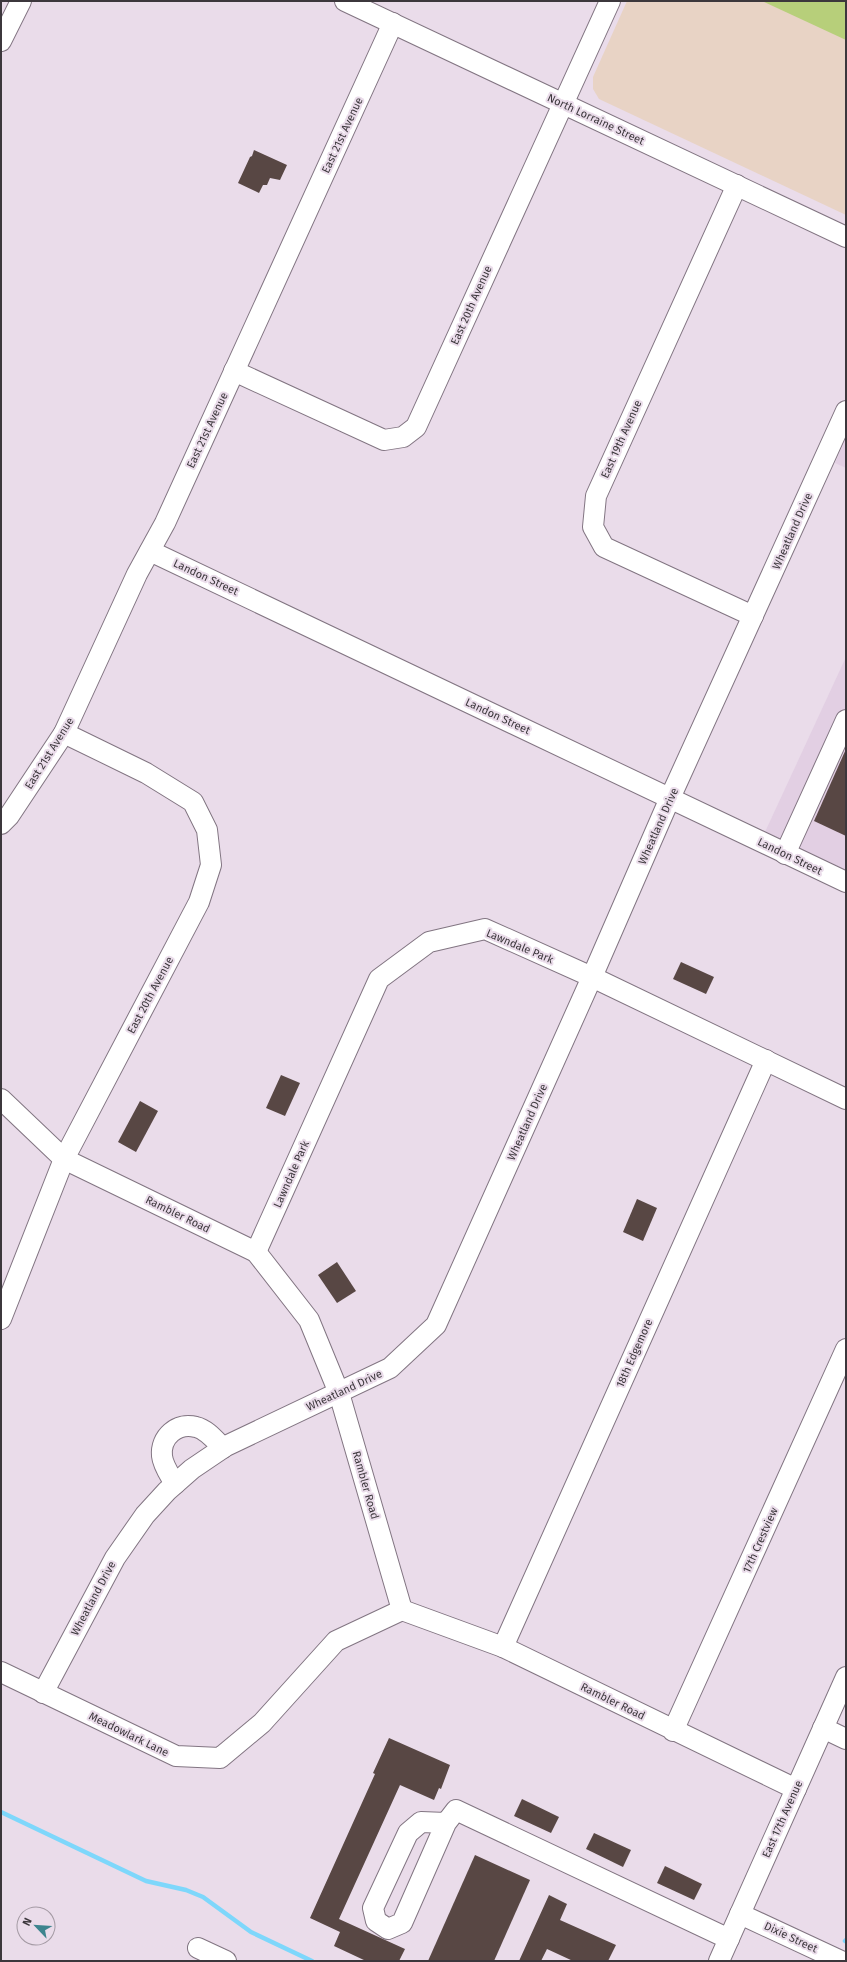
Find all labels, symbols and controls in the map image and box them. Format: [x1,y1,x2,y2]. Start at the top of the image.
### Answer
street label: North Lorraine Street [545,91,646,148]
street label: East 21st Avenue [319,95,366,175]
street label: East 20th Avenue [448,264,495,347]
street label: East 21st Avenue [184,390,231,470]
street label: East 19th Avenue [598,398,644,480]
street label: Wheatland Drive [770,491,815,571]
street label: Landon Street [171,557,240,598]
street label: Landon Street [463,696,532,737]
street label: East 21st Avenue [22,715,77,792]
street label: Wheatland Drive [636,786,681,866]
street label: Landon Street [755,835,824,878]
street label: Lawndale Park [484,926,556,967]
street label: East 20th Avenue [125,955,176,1036]
street label: Wheatland Drive [505,1082,550,1162]
street label: Lawndale Park [271,1138,312,1210]
street label: Rambler Road [143,1193,212,1236]
street label: 18th Edgemore [614,1317,655,1390]
street label: Wheatland Drive [304,1367,384,1414]
street label: Rambler Road [350,1450,381,1521]
street label: 17th Crestview [740,1505,781,1575]
street label: Wheatland Drive [68,1559,118,1638]
street label: Rambler Road [578,1680,647,1723]
street label: Meadowlark Lane [87,1710,171,1759]
street label: East 17th Avenue [760,1779,805,1860]
north arrow [16,1906,56,1946]
text: N [20,1916,35,1928]
street label: Dixie Street [762,1919,820,1955]

